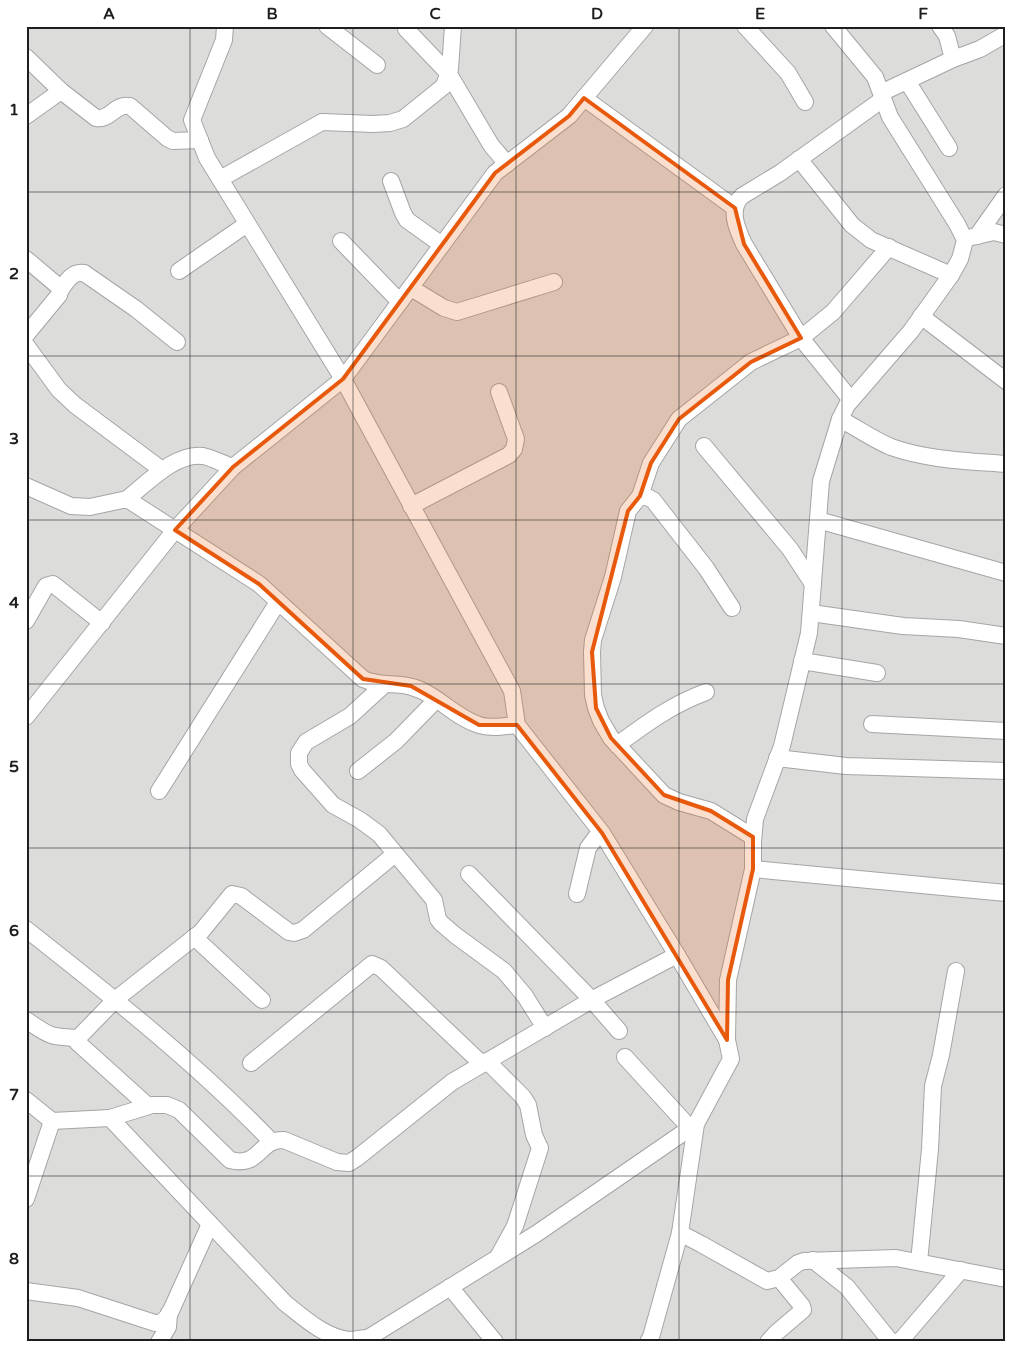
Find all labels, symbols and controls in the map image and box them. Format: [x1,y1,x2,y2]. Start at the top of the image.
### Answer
text: A [103,4,115,24]
text: B [266,4,278,24]
text: C [429,4,441,24]
text: D [591,4,603,24]
text: E [755,4,765,24]
text: F [918,4,928,24]
text: 1 [9,100,19,120]
text: 2 [9,264,19,284]
text: 3 [9,429,19,449]
text: 4 [9,593,19,613]
text: 5 [9,757,19,777]
text: 6 [9,921,19,941]
text: 7 [9,1085,19,1105]
text: 8 [9,1249,19,1269]

